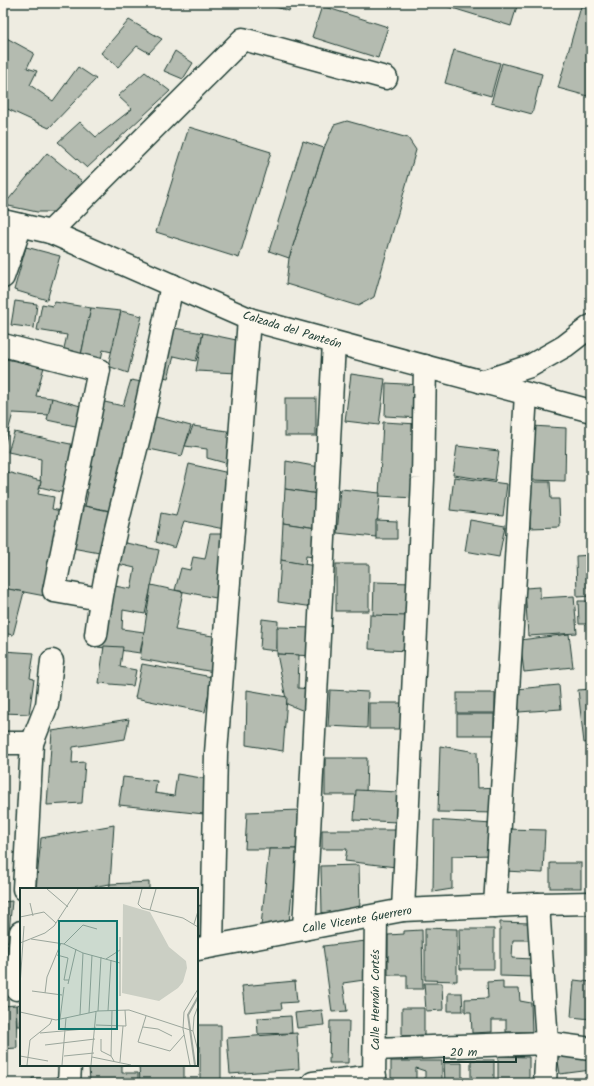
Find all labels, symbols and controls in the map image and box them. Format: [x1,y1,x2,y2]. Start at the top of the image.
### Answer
street label: Calzada del Panteón [240,306,344,354]
inset map [20,888,198,1066]
street label: Calle Vicente Guerrero [300,901,414,939]
street label: Calle Hernán Cortés [366,949,385,1051]
scale bar [444,1038,516,1064]
text: 20 m [450,1043,478,1062]

